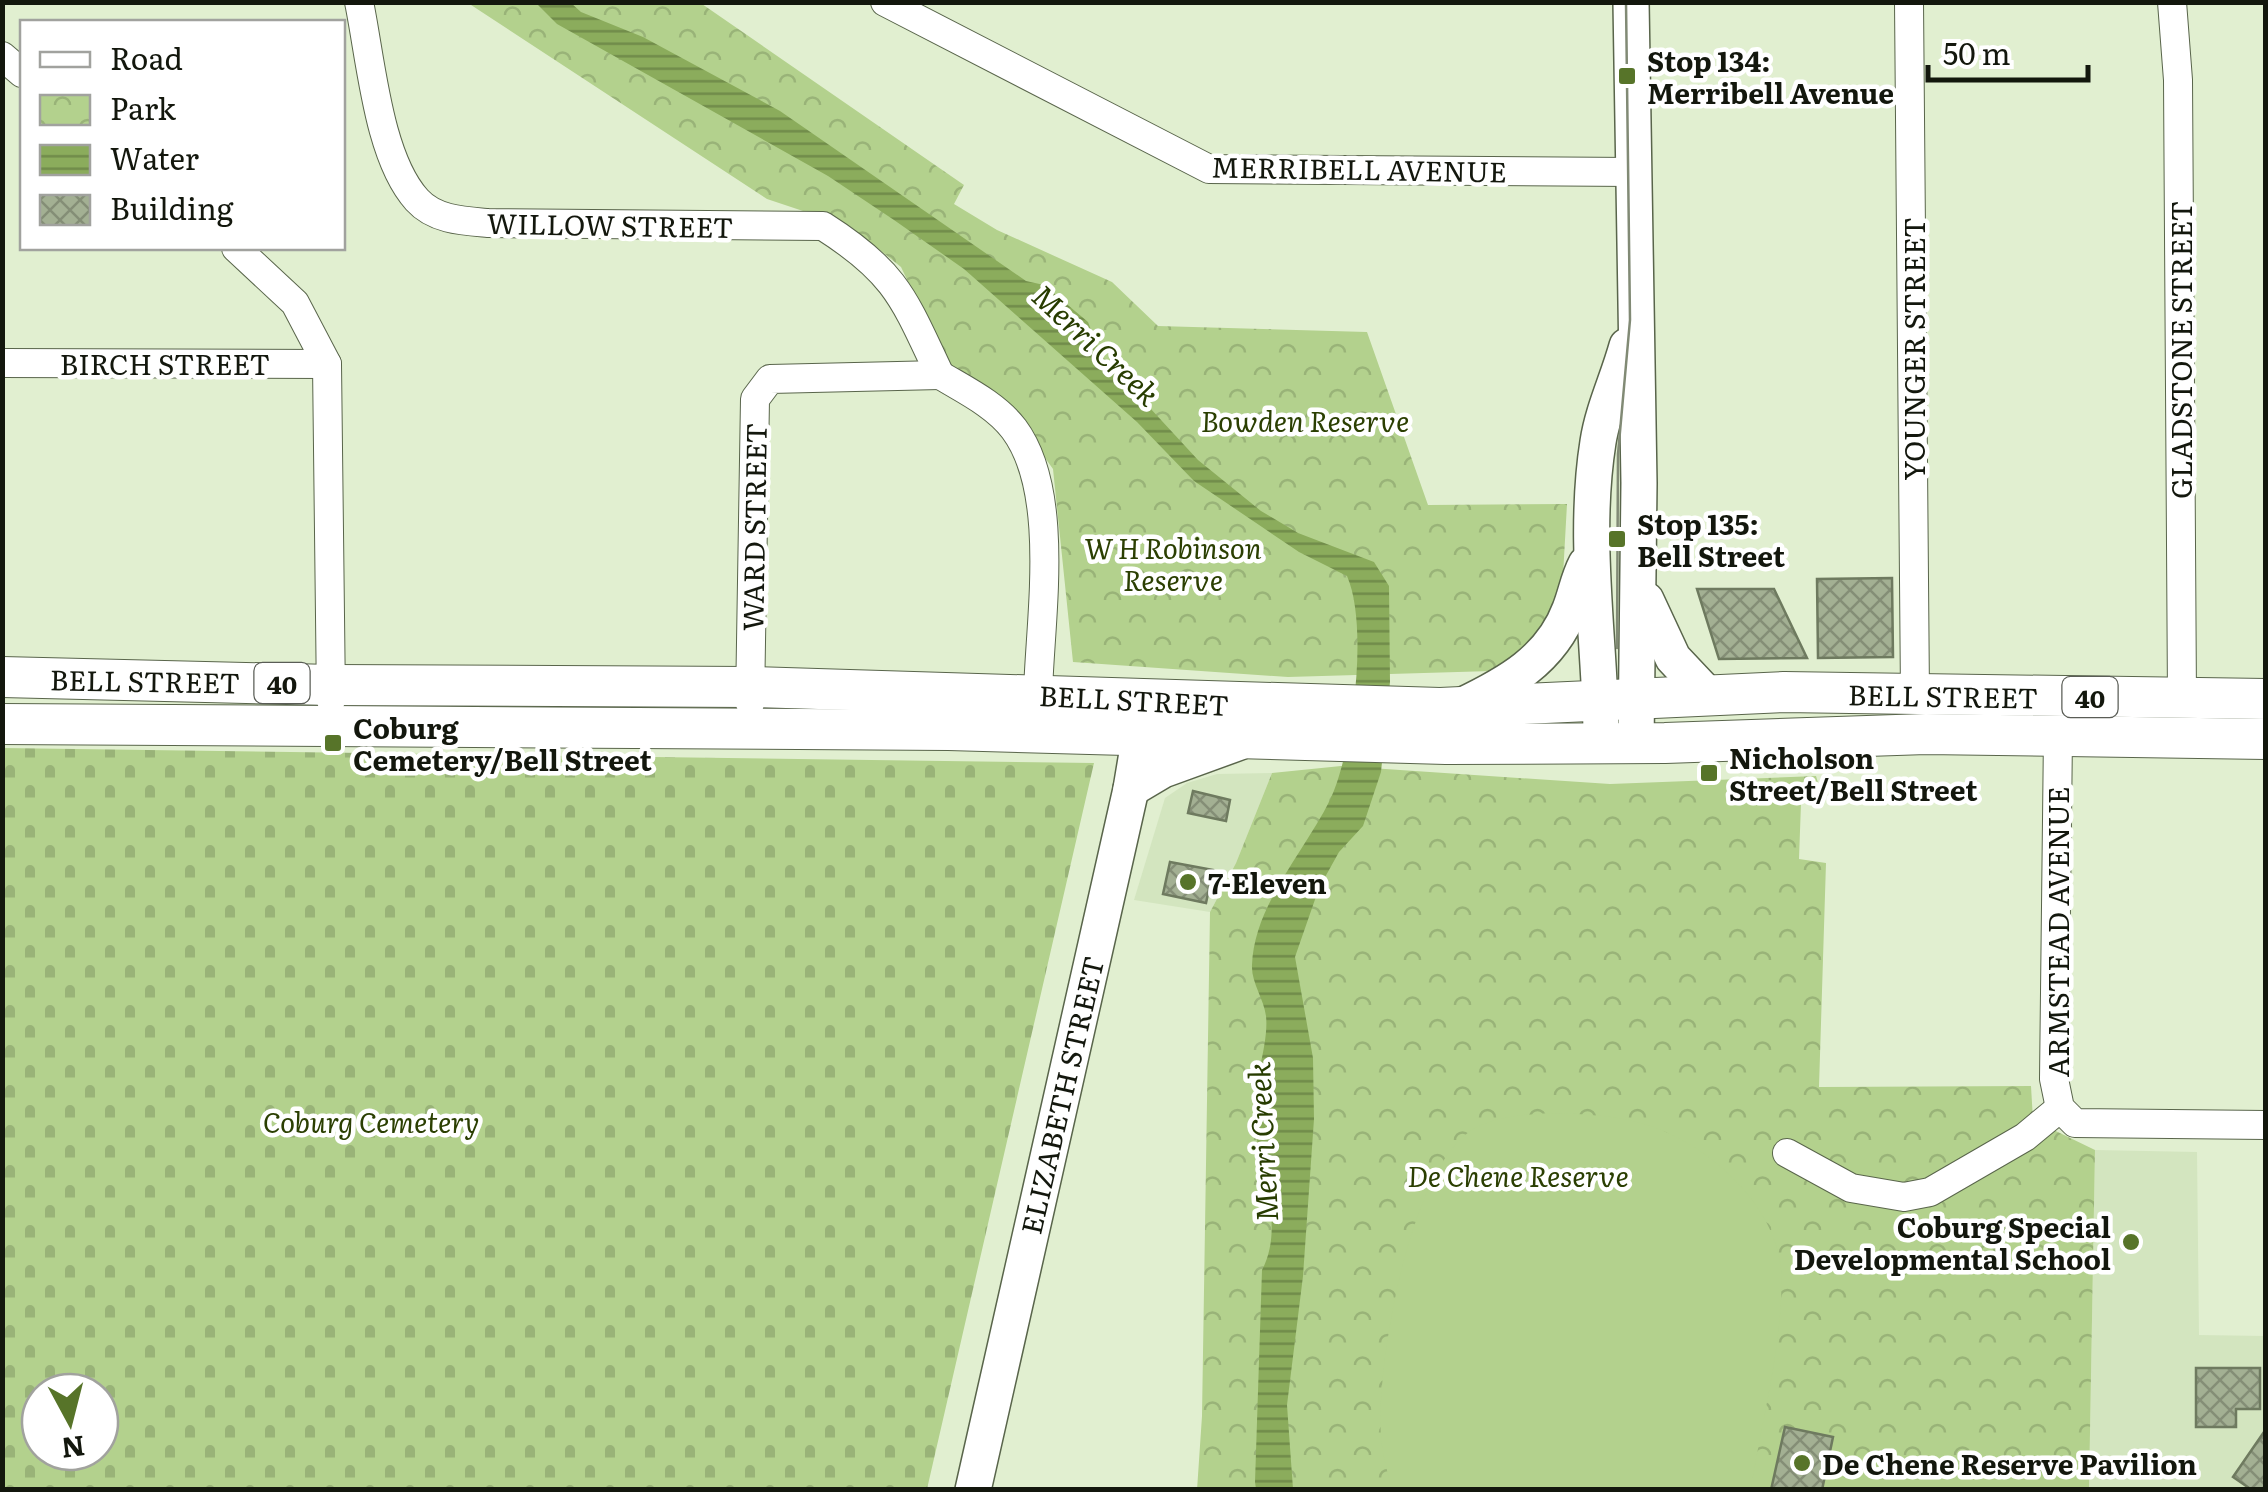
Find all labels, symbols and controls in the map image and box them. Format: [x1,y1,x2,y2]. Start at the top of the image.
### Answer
legend [20,20,345,250]
scale bar [1928,20,2088,82]
text: 50 m [1943,30,2011,74]
text: Road [110,35,183,79]
place label: Stop 134: Merribell Avenue [1647,39,1894,113]
marker: Stop 134: Merribell Avenue [1616,65,1638,87]
text: Park [110,85,177,129]
text: Water [110,135,199,179]
street label: MERRIBELL AVENUE [1211,144,1507,192]
text: Building [110,185,234,229]
street label: WILLOW STREET [486,201,734,247]
street label: GLADSTONE STREET [2159,201,2201,499]
street label: YOUNGER STREET [1892,217,1934,481]
water label: Merri Creek [1024,273,1171,415]
street label: BIRCH STREET [60,342,270,384]
park label: Bowden Reserve [1201,399,1409,441]
street label: WARD STREET [730,423,776,631]
place label: Stop 135: Bell Street [1637,502,1786,576]
park label: W H Robinson Reserve [1084,526,1262,600]
marker: Stop 135: Bell Street [1606,528,1628,550]
street label: BELL STREET [50,657,240,703]
road number: 40 [254,663,310,703]
street label: BELL STREET [1848,672,2038,718]
street label: BELL STREET [1038,673,1230,725]
road number: 40 [2062,677,2118,717]
place label: Coburg Cemetery/Bell Street [353,706,653,780]
marker: Coburg Cemetery/Bell Street [322,732,344,754]
place label: Nicholson Street/Bell Street [1729,736,1978,810]
marker: Nicholson Street/Bell Street [1698,762,1720,784]
street label: ARMSTEAD AVENUE [2036,786,2078,1078]
place label: 7-Eleven [1208,861,1327,903]
marker: 7-Eleven [1177,871,1199,893]
street label: ELIZABETH STREET [1009,952,1113,1238]
water label: Merri Creek [1235,1061,1287,1223]
park label: Coburg Cemetery [263,1100,479,1142]
park label: De Chene Reserve [1407,1154,1629,1196]
place label: Coburg Special Developmental School [1794,1205,2111,1279]
marker: Coburg Special Developmental School [2120,1231,2142,1253]
north arrow [20,1372,120,1472]
text: N [59,1427,88,1471]
place label: De Chene Reserve Pavilion [1822,1442,2197,1484]
marker: De Chene Reserve Pavilion [1791,1452,1813,1474]

